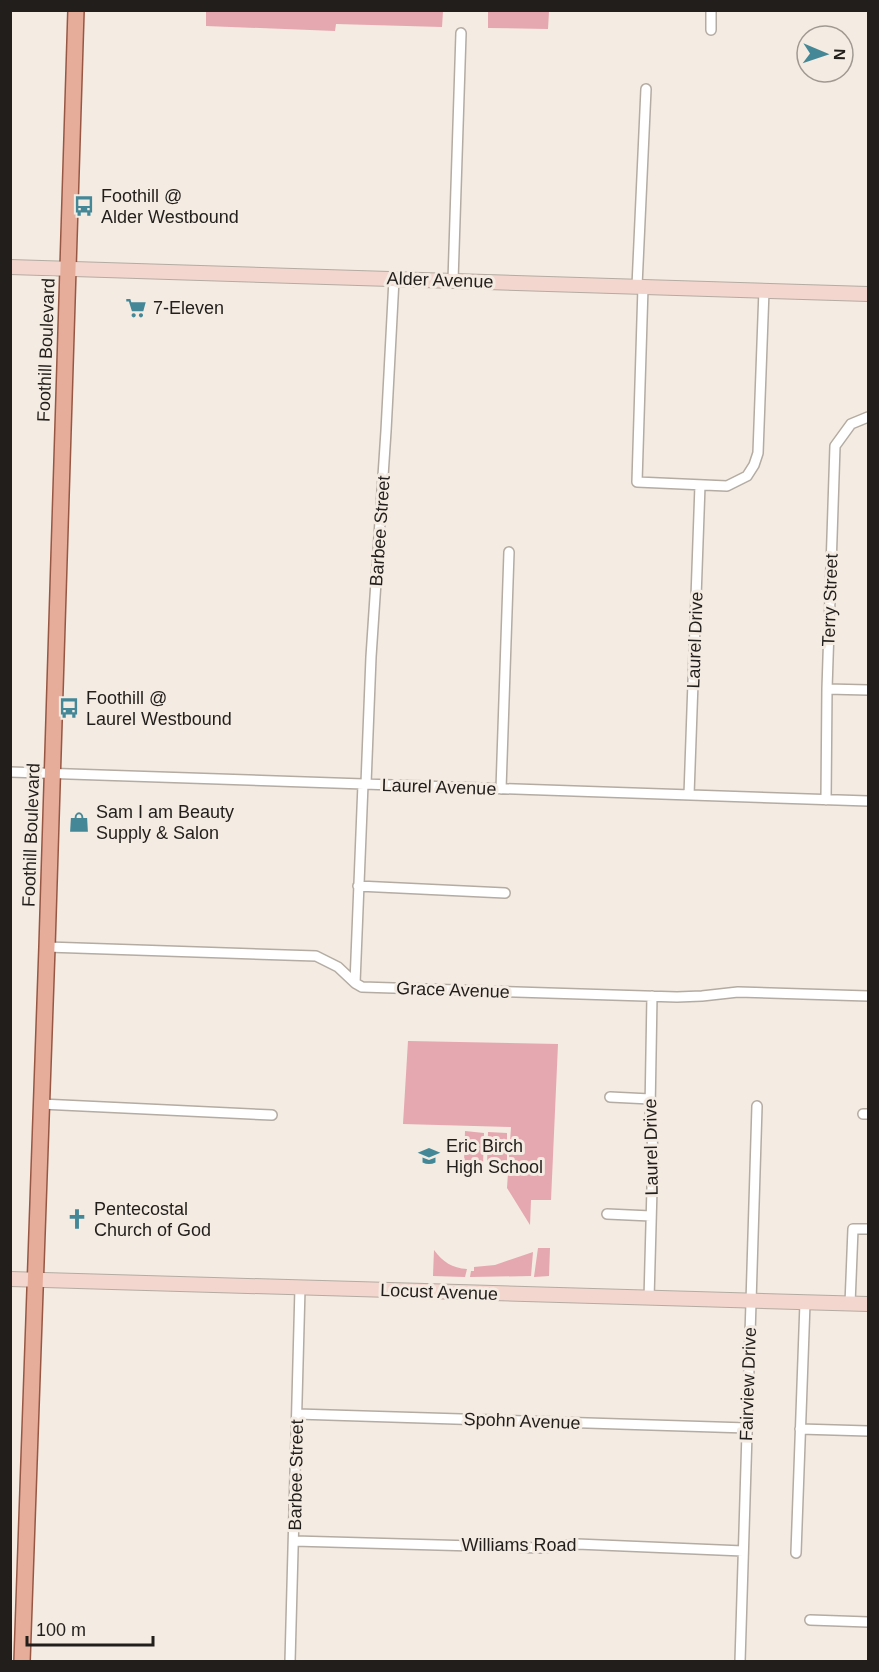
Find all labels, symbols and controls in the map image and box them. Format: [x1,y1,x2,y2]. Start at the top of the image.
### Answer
north arrow [795,24,855,84]
text: N [831,48,848,61]
place label: Foothill @ Alder Westbound [101,186,239,227]
bus stop icon: Foothill @ Alder Westbound [72,194,96,218]
street label: Alder Avenue [386,268,494,292]
street label: Foothill Boulevard [33,278,59,422]
supermarket icon: 7-Eleven [124,296,148,320]
place label: 7-Eleven [153,298,224,318]
street label: Barbee Street [366,475,394,587]
street label: Terry Street [818,553,842,647]
street label: Laurel Drive [683,591,707,689]
place label: Foothill @ Laurel Westbound [86,688,232,729]
bus stop icon: Foothill @ Laurel Westbound [57,696,81,720]
street label: Foothill Boulevard [18,763,44,907]
street label: Laurel Avenue [381,775,497,799]
place label: Sam I am Beauty Supply & Salon [96,802,234,843]
shop icon: Sam I am Beauty Supply & Salon [67,810,91,834]
street label: Grace Avenue [396,978,510,1002]
street label: Laurel Drive [640,1098,662,1196]
place label: Eric Birch High School [446,1136,543,1177]
school or university icon: Eric Birch High School [417,1144,441,1168]
place label: Pentecostal Church of God [94,1199,211,1240]
church icon: Pentecostal Church of God [65,1207,89,1231]
street label: Locust Avenue [380,1280,498,1304]
street label: Fairview Drive [736,1327,760,1441]
street label: Spohn Avenue [463,1409,581,1433]
street label: Barbee Street [285,1419,307,1531]
street label: Williams Road [461,1535,577,1555]
scale bar [27,1609,153,1647]
text: 100 m [36,1620,86,1640]

